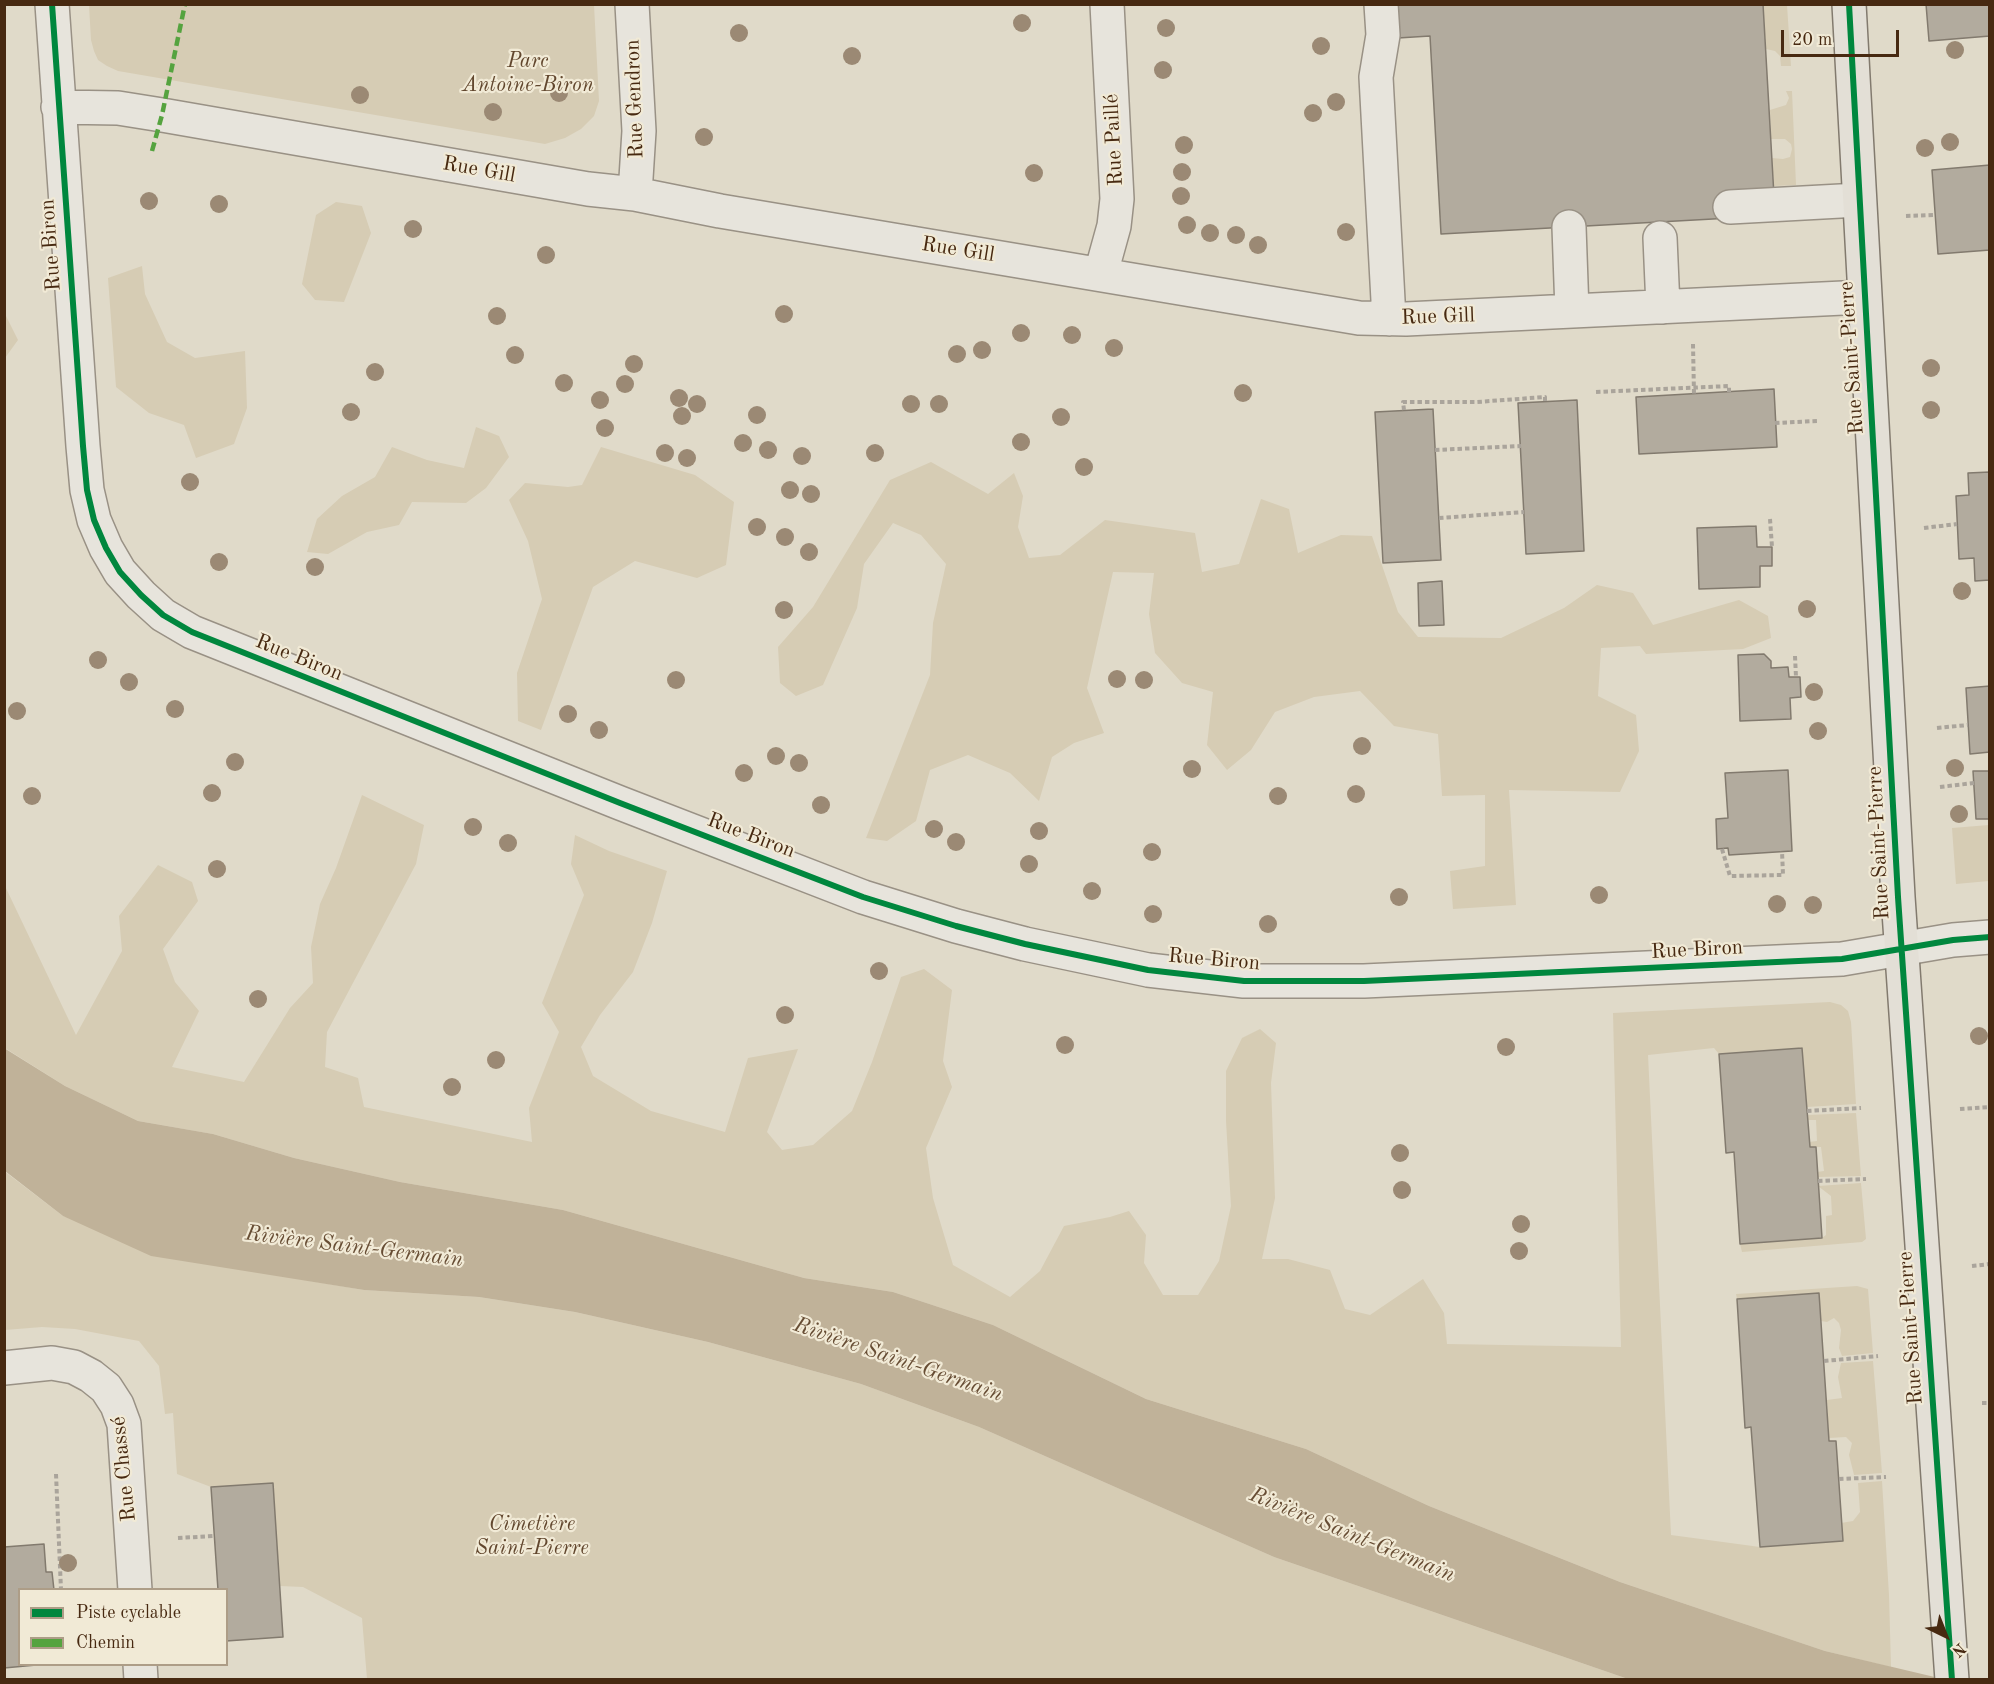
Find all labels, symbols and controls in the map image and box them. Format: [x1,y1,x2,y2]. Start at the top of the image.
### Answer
scale bar [1784,18,1902,56]
text: 20 m [1792,31,1832,49]
street label: Rue Gendron [620,39,650,159]
park label: Parc Antoine-Biron [462,48,594,98]
street label: Rue Paillé [1099,93,1129,187]
street label: Rue Gill [440,151,518,189]
street label: Rue Biron [35,198,67,292]
street label: Rue Gill [920,232,996,268]
street label: Rue Saint-Pierre [1834,280,1870,436]
street label: Rue Gill [1401,303,1475,331]
street label: Rue Biron [251,629,347,687]
street label: Rue Saint-Pierre [1862,766,1896,920]
street label: Rue Biron [703,808,799,864]
street label: Rue Biron [1650,935,1744,965]
street label: Rue Biron [1167,943,1261,977]
water label: Rivière Saint-Germain [244,1221,464,1273]
street label: Rue Saint-Pierre [1893,1250,1929,1406]
water label: Rivière Saint-Germain [790,1312,1006,1408]
street label: Rue Chassé [106,1415,142,1523]
water label: Rivière Saint-Germain [1245,1482,1459,1588]
park label: Cimetière Saint-Pierre [475,1511,589,1561]
legend [18,1588,228,1666]
text: Piste cyclable [76,1604,181,1622]
north arrow [1916,1606,1976,1666]
text: Chemin [76,1634,135,1652]
text: N [1948,1639,1968,1659]

